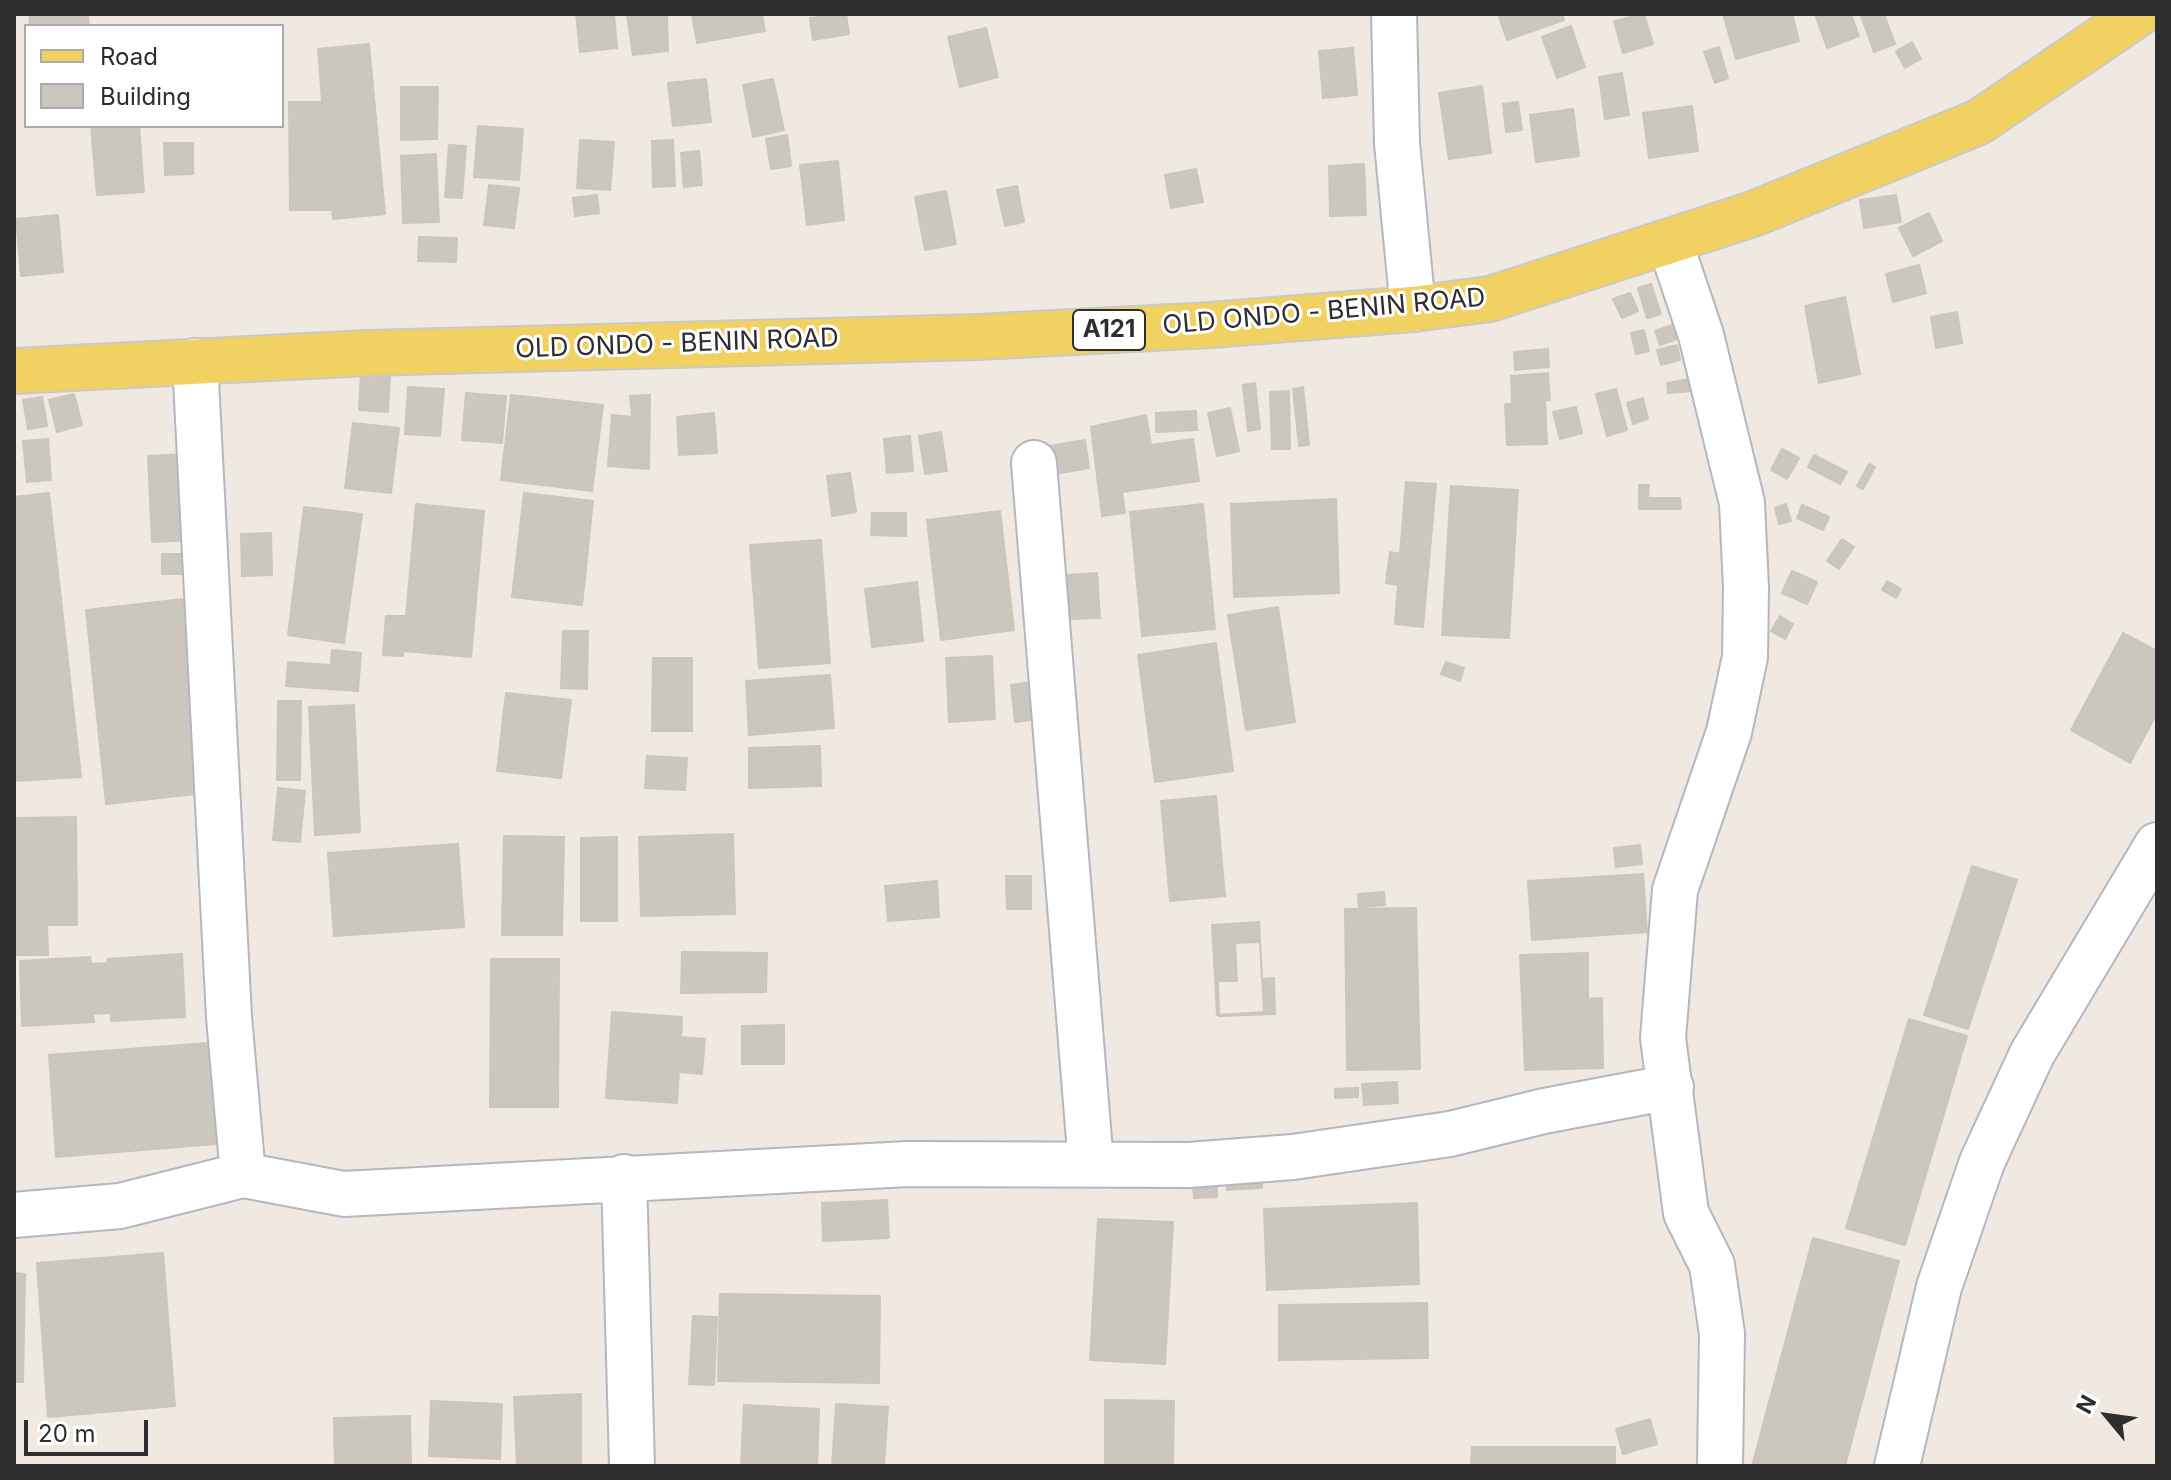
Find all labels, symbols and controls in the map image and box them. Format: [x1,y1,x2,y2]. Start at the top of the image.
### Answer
legend [24,24,284,128]
text: Road [100,42,158,71]
text: Building [100,82,191,111]
street label: OLD ONDO - BENIN ROAD [1161,282,1487,342]
road number: A121 [1073,310,1145,350]
street label: OLD ONDO - BENIN ROAD [515,323,839,365]
north arrow [2067,1376,2147,1456]
text: N [2071,1391,2101,1418]
scale bar [28,1404,152,1454]
text: 20 m [38,1419,96,1448]

